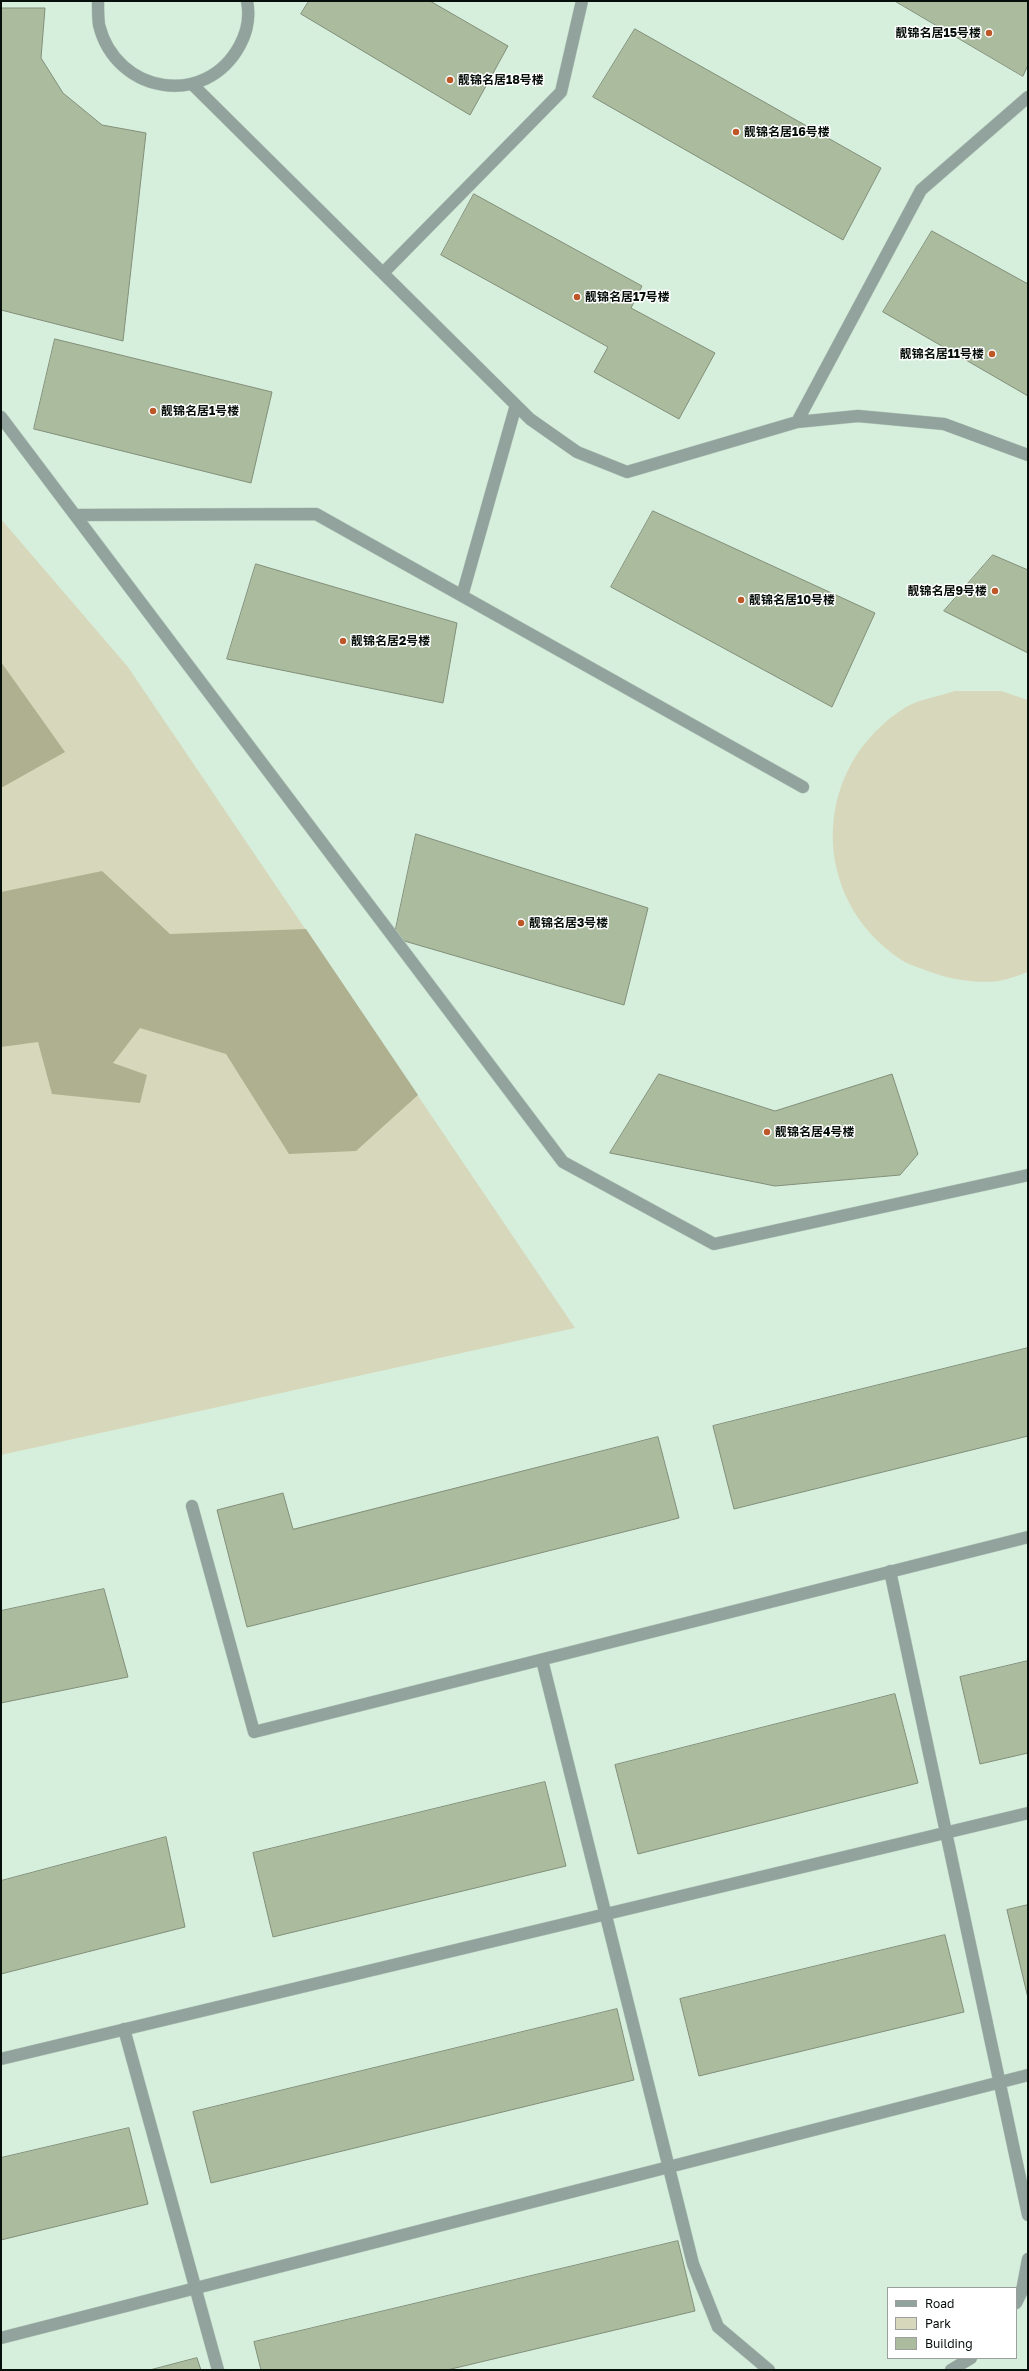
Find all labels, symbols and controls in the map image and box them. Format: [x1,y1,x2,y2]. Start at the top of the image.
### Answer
place label: 靓锦名居15号楼 [896,26,981,40]
marker: 靓锦名居15号楼 [984,28,994,38]
place label: 靓锦名居18号楼 [458,73,544,87]
marker: 靓锦名居18号楼 [445,75,455,85]
place label: 靓锦名居16号楼 [744,125,830,139]
marker: 靓锦名居16号楼 [731,127,741,137]
place label: 靓锦名居17号楼 [585,290,670,304]
marker: 靓锦名居17号楼 [572,292,582,302]
place label: 靓锦名居11号楼 [900,347,984,361]
marker: 靓锦名居11号楼 [987,349,997,359]
place label: 靓锦名居1号楼 [161,404,239,418]
marker: 靓锦名居1号楼 [148,406,158,416]
place label: 靓锦名居9号楼 [907,584,987,598]
marker: 靓锦名居9号楼 [990,586,1000,596]
place label: 靓锦名居10号楼 [749,593,835,607]
marker: 靓锦名居10号楼 [736,595,746,605]
place label: 靓锦名居2号楼 [351,634,430,648]
marker: 靓锦名居2号楼 [338,636,348,646]
place label: 靓锦名居3号楼 [529,916,608,930]
marker: 靓锦名居3号楼 [516,918,526,928]
place label: 靓锦名居4号楼 [775,1125,854,1139]
marker: 靓锦名居4号楼 [762,1127,772,1137]
legend [887,2287,1017,2359]
text: Road [925,2296,954,2311]
text: Park [925,2316,951,2331]
text: Building [925,2336,973,2351]

